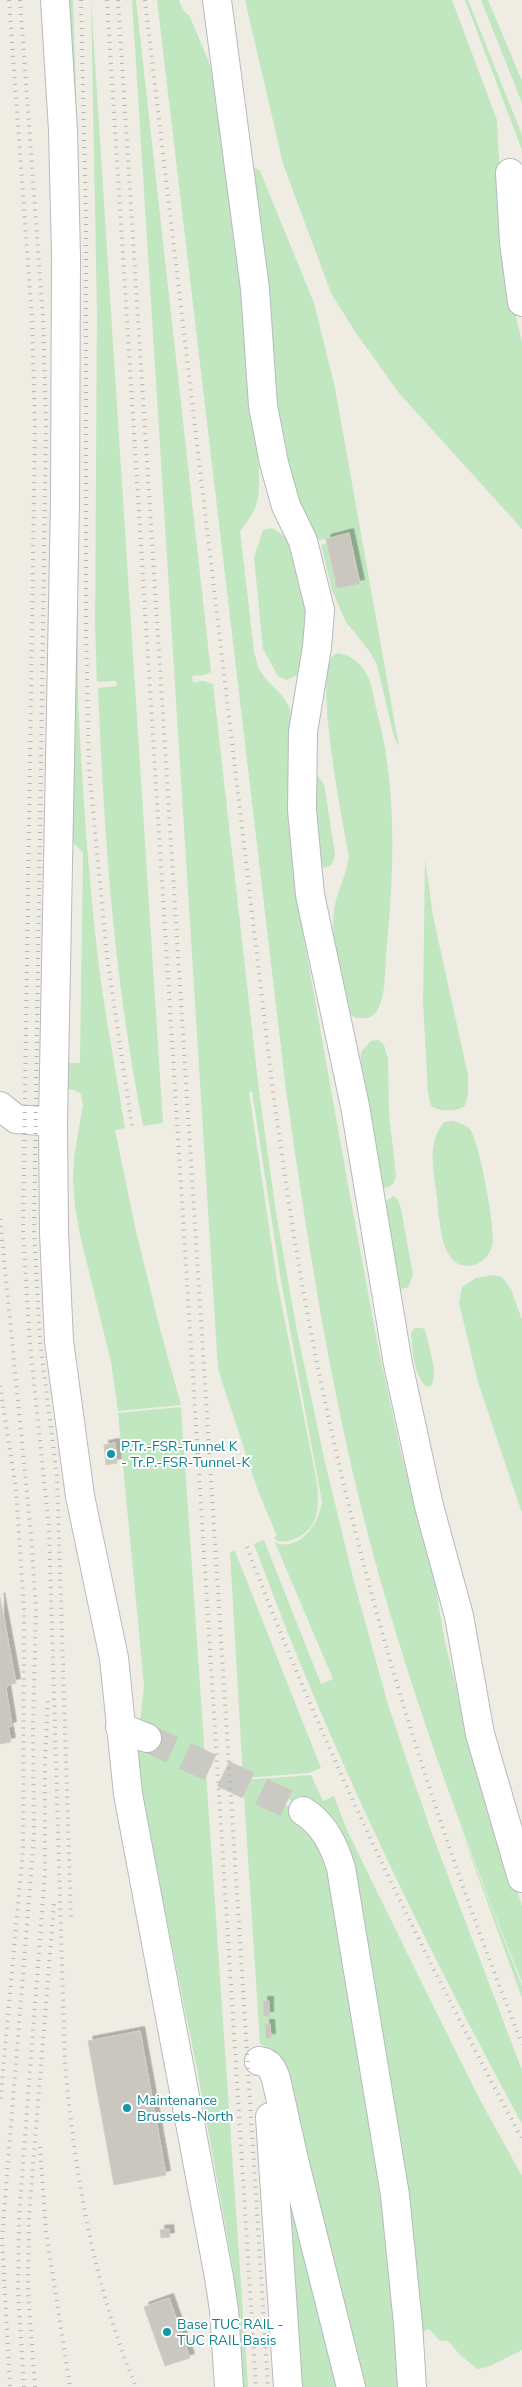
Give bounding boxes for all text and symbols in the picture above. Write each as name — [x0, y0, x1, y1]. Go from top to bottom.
place label: P.Tr.-FSR-Tunnel K - Tr.P.-FSR-Tunnel-K — [121, 1437, 250, 1472]
marker: P.Tr.-FSR-Tunnel K - Tr.P.-FSR-Tunnel-K — [105, 1448, 117, 1460]
place label: Maintenance Brussels-North — [137, 2091, 233, 2126]
marker: Maintenance Brussels-North — [121, 2102, 133, 2114]
place label: Base TUC RAIL - TUC RAIL Basis — [177, 2315, 283, 2350]
marker: Base TUC RAIL - TUC RAIL Basis — [161, 2326, 173, 2338]

